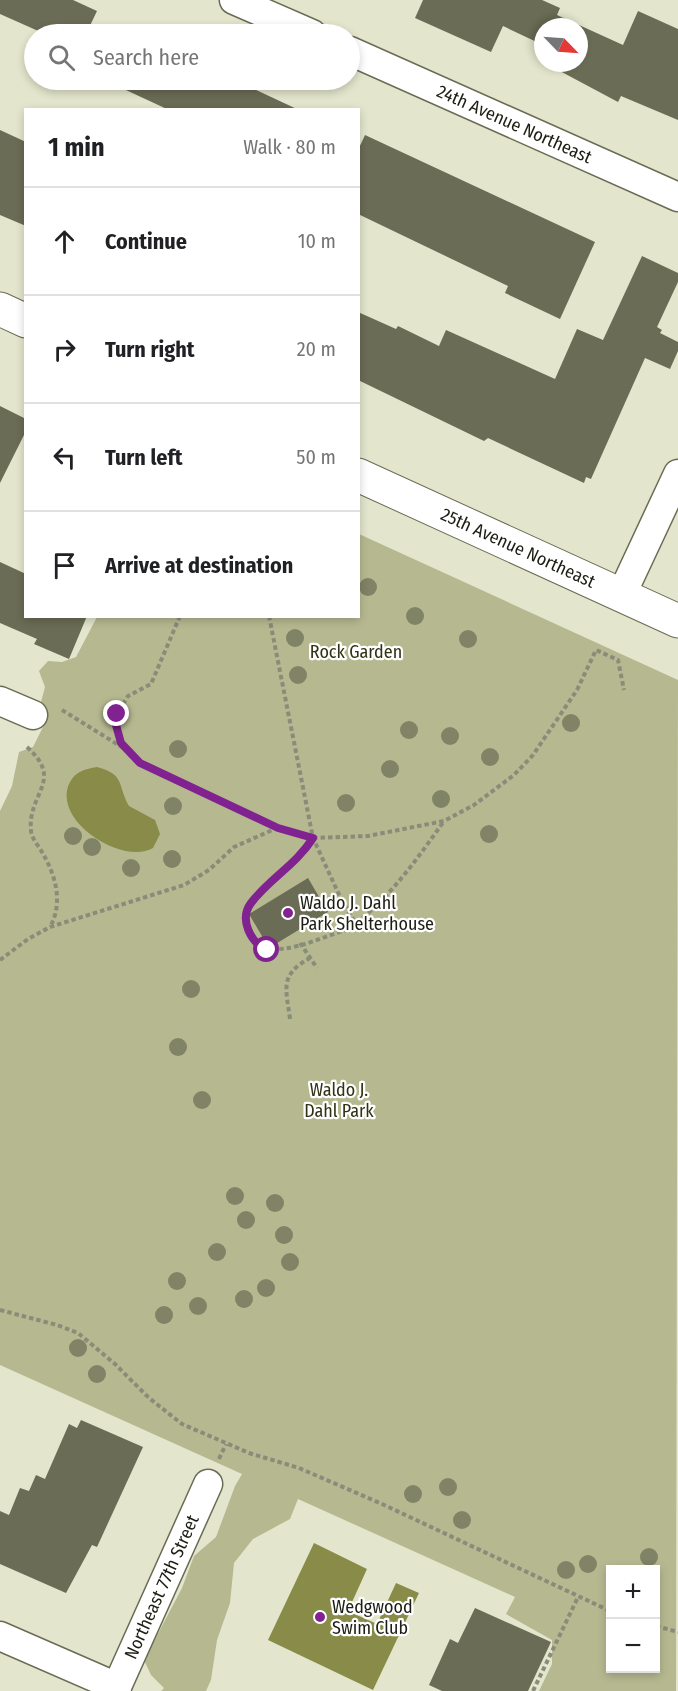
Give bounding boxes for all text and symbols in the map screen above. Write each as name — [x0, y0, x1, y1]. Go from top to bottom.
north arrow — [534, 18, 588, 72]
search box — [24, 24, 360, 90]
icon: search — [45, 41, 78, 74]
text: Search here — [93, 44, 199, 71]
street label: 24th Avenue Northeast — [433, 80, 595, 168]
text: 1 min — [48, 132, 105, 163]
text: Walk · 80 m — [243, 135, 336, 159]
icon: ahead — [48, 225, 81, 258]
text: Continue — [105, 228, 187, 255]
text: 10 m — [298, 229, 336, 253]
icon: right — [48, 333, 81, 366]
text: Turn right — [105, 336, 194, 363]
text: 20 m — [297, 337, 336, 361]
icon: left — [48, 441, 81, 474]
text: Turn left — [105, 444, 183, 471]
text: 50 m — [296, 445, 336, 469]
street label: 25th Avenue Northeast — [437, 503, 599, 593]
icon: arrive — [48, 549, 81, 582]
text: Arrive at destination — [105, 552, 293, 579]
park label: Rock Garden — [310, 641, 402, 663]
route end — [103, 700, 129, 726]
place label: Waldo J. Dahl Park Shelterhouse — [300, 892, 434, 935]
marker: Waldo J. Dahl Park Shelterhouse — [281, 906, 295, 920]
route start — [253, 936, 279, 962]
park label: Waldo J. Dahl Park — [304, 1079, 374, 1122]
street label: Northeast 77th Street — [120, 1511, 204, 1663]
map controls — [606, 1565, 660, 1673]
button: + — [606, 1565, 660, 1619]
place label: Wedgwood Swim Club — [332, 1596, 413, 1639]
marker: Wedgwood Swim Club — [313, 1610, 327, 1624]
button: − — [606, 1619, 660, 1673]

